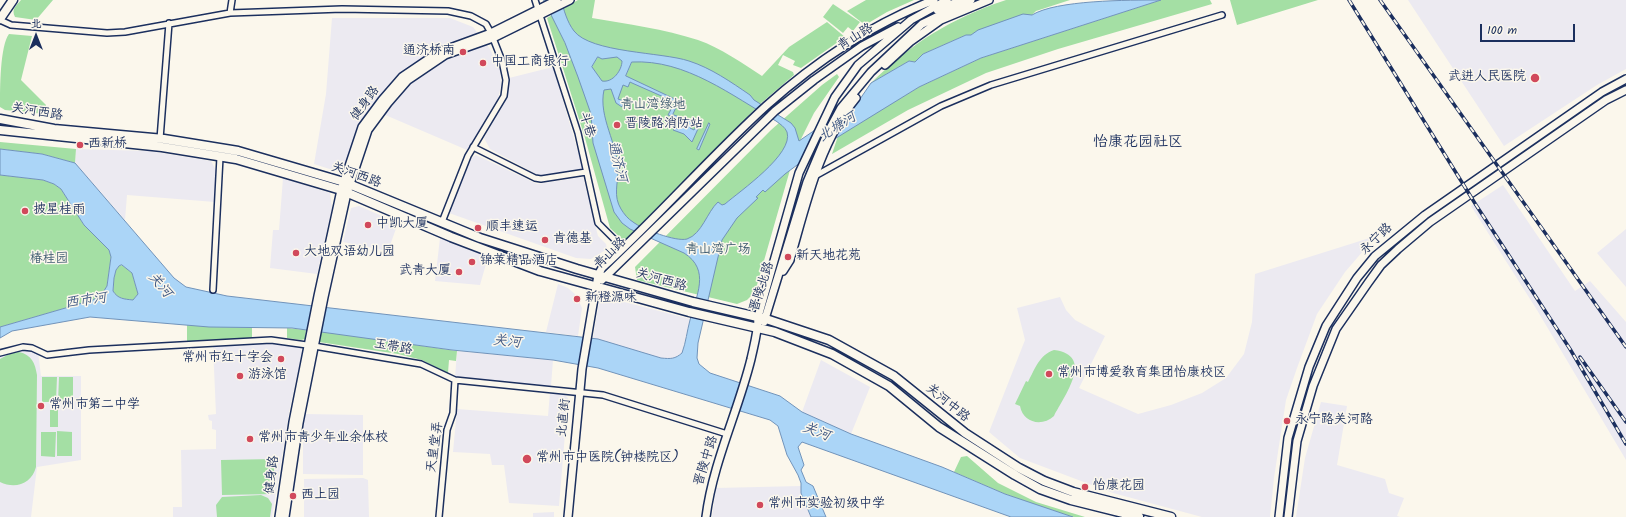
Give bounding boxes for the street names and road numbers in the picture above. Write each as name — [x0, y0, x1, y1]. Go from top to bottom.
street label: 青山路 — [835, 21, 877, 55]
street label: 健身路 — [348, 84, 384, 124]
street label: 关河西路 — [10, 101, 64, 125]
street label: 斗巷 — [575, 110, 597, 140]
street label: 关河西路 — [329, 160, 383, 192]
street label: 永宁路 — [1358, 221, 1396, 259]
street label: 青山路 — [592, 235, 630, 273]
street label: 晋陵北路 — [748, 260, 778, 314]
street label: 关河西路 — [634, 266, 688, 296]
street label: 玉带路 — [372, 337, 414, 359]
street label: 关河中路 — [922, 382, 972, 426]
street label: 北直街 — [555, 398, 575, 438]
street label: 天皇堂弄 — [425, 420, 447, 474]
street label: 晋陵中路 — [692, 434, 722, 488]
street label: 健身路 — [263, 455, 283, 495]

